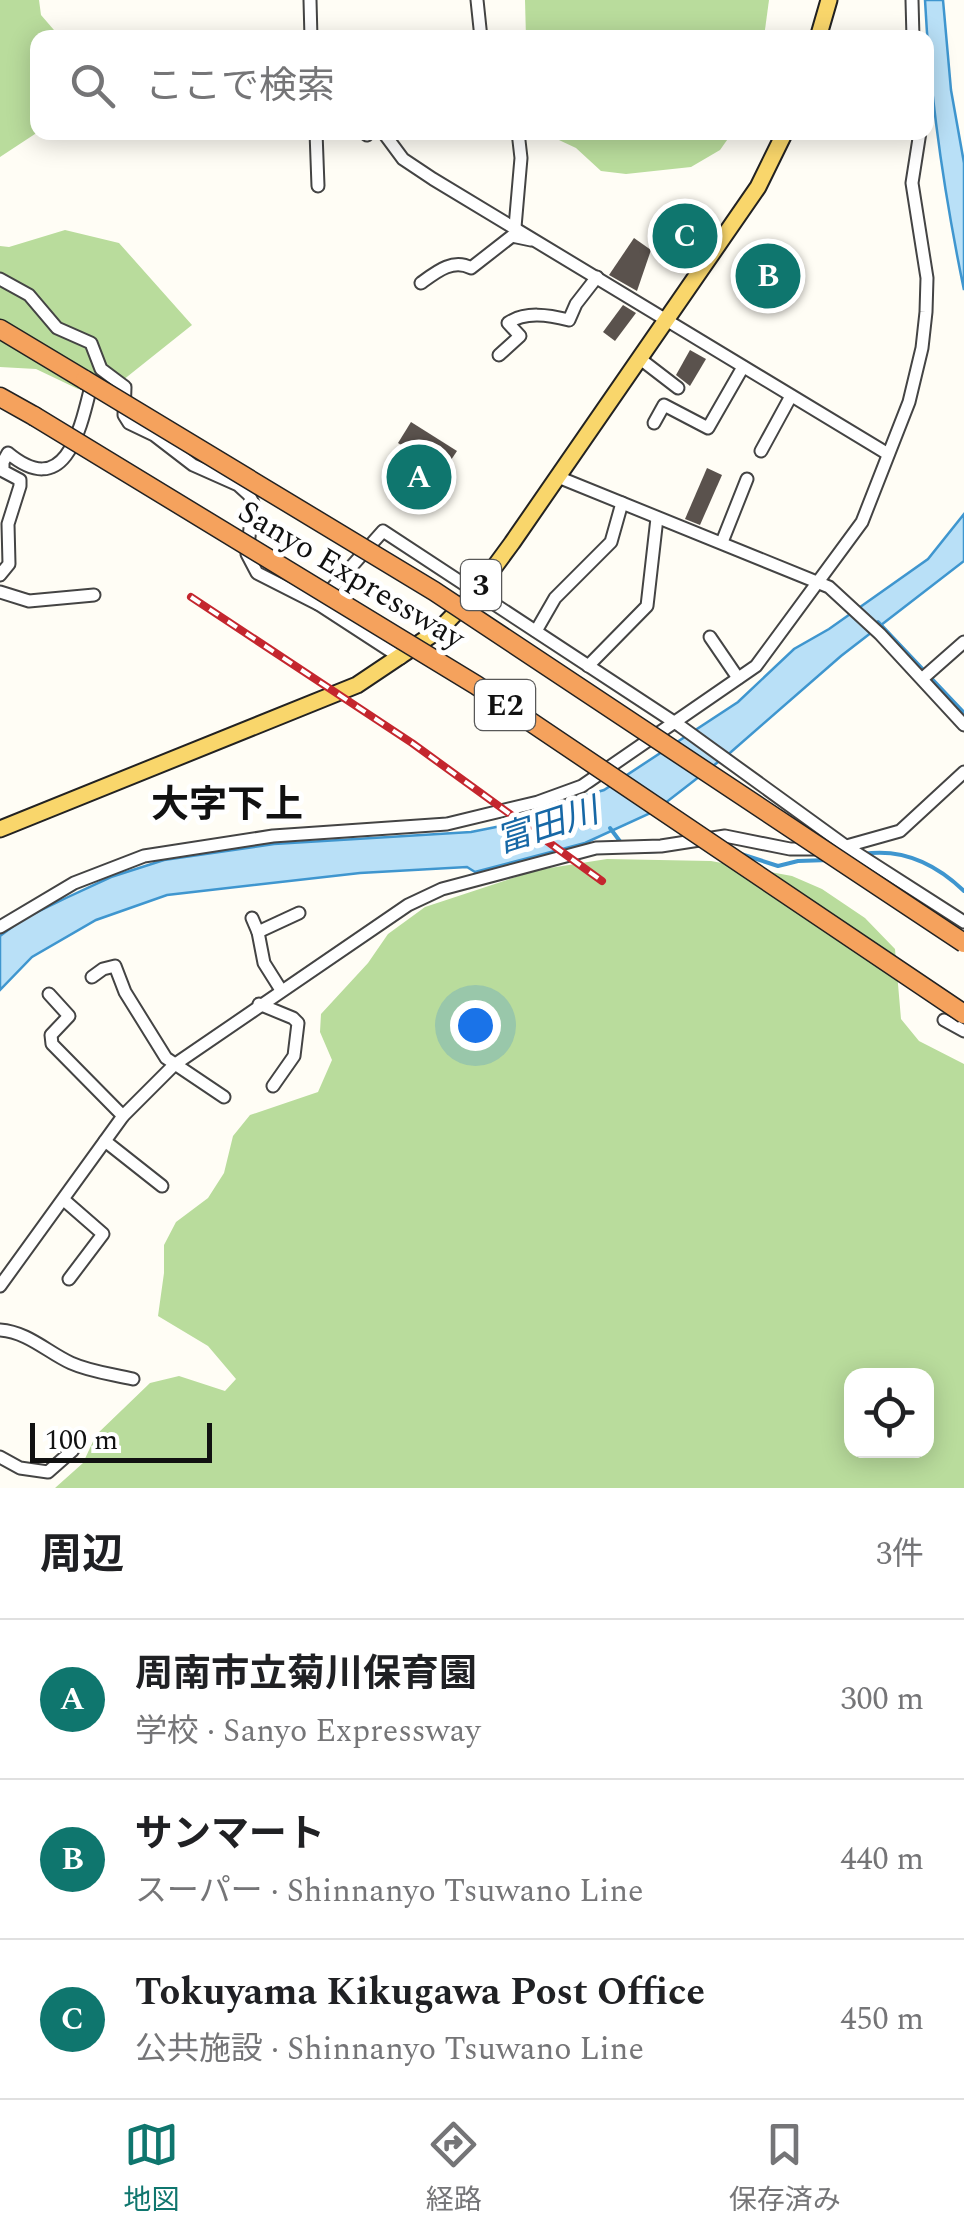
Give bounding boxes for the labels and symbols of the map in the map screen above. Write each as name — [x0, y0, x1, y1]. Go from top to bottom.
pin: C — [652, 198, 718, 274]
pin: B — [736, 238, 800, 314]
pin: A — [386, 440, 452, 514]
street label: Sanyo Expressway — [228, 488, 476, 663]
road number: 3 — [461, 560, 501, 610]
road number: E2 — [475, 680, 535, 730]
district label: 大字下上 — [151, 777, 303, 835]
water label: 富田川 — [489, 784, 609, 868]
your location — [450, 1000, 501, 1051]
scale bar — [30, 1418, 212, 1462]

